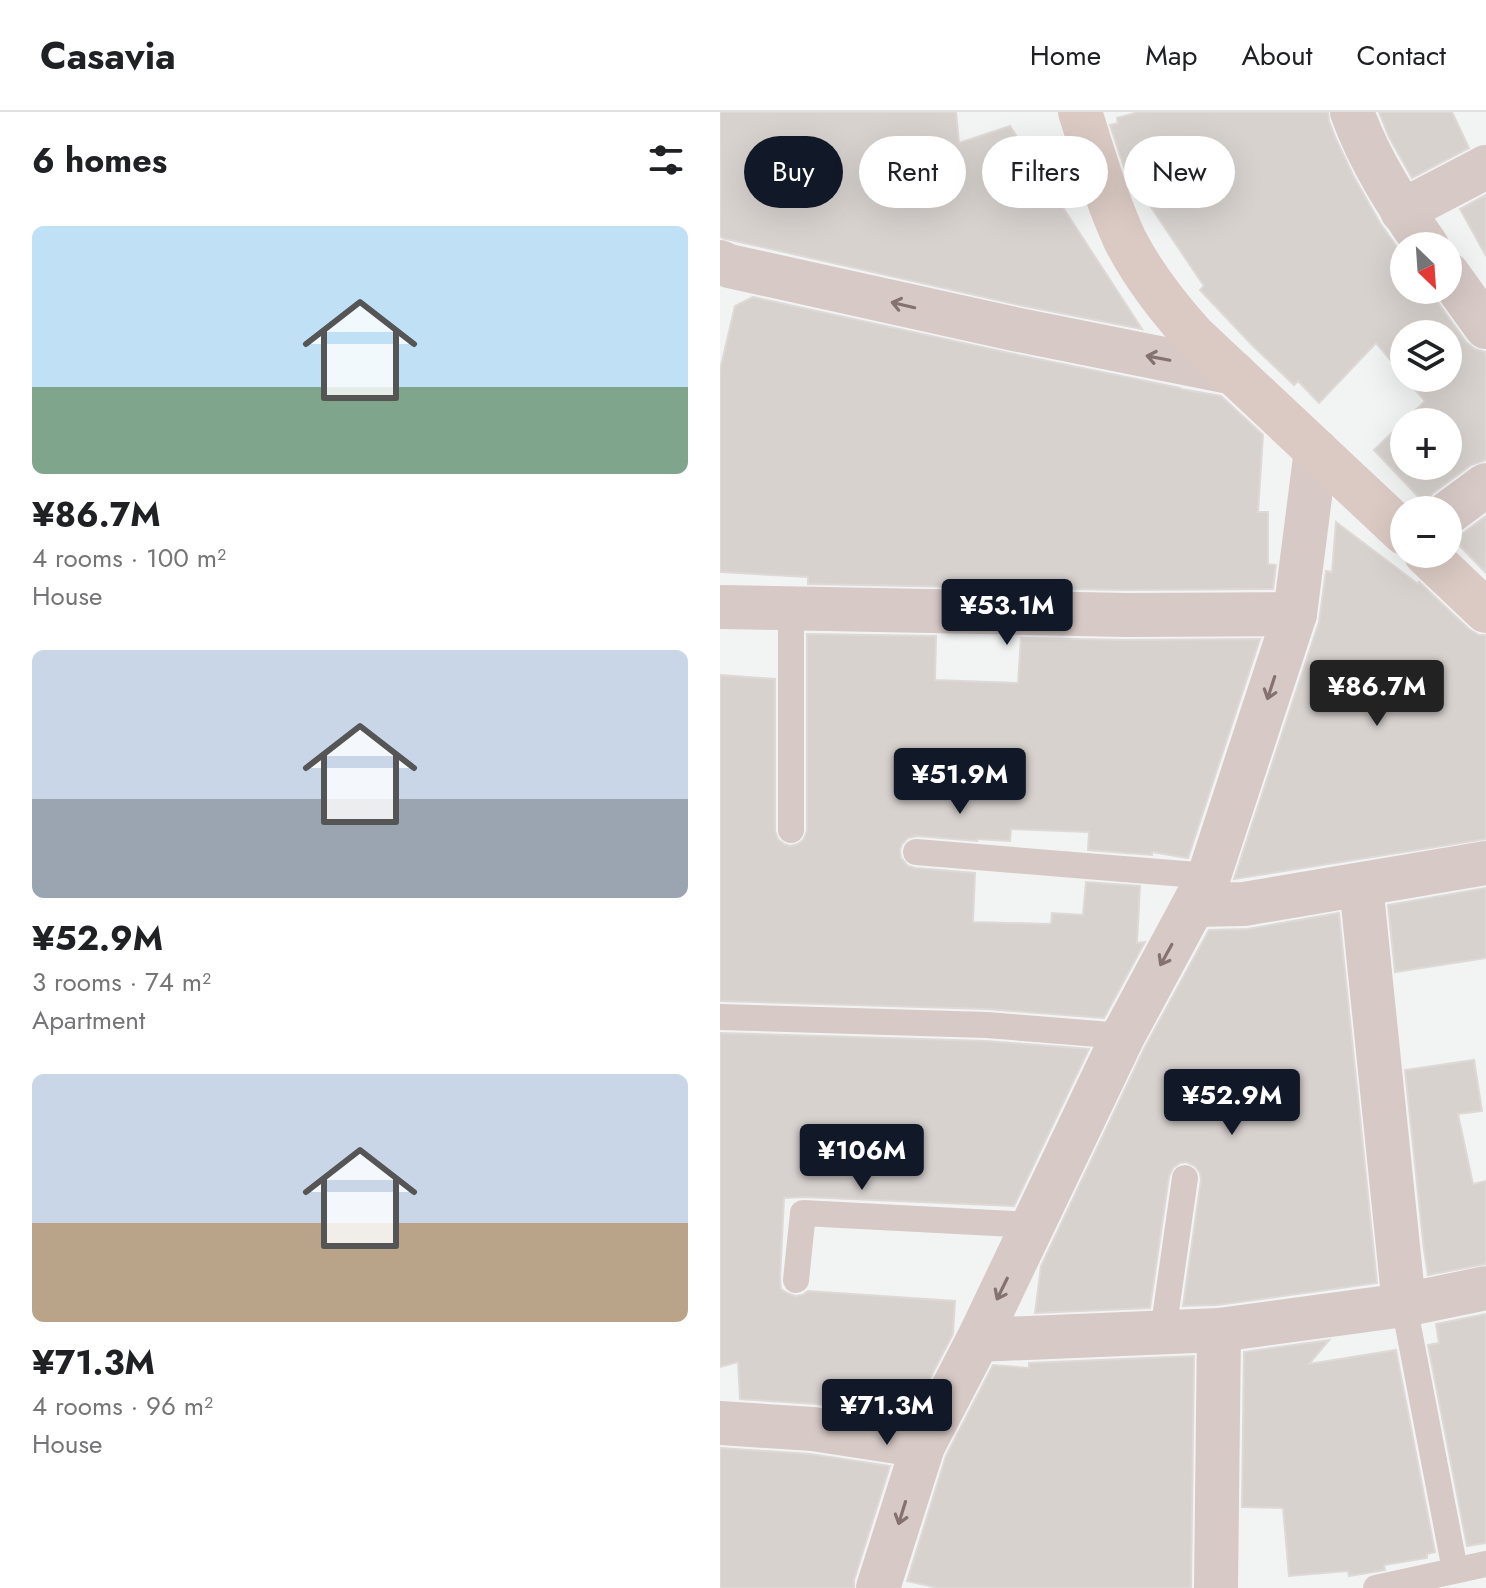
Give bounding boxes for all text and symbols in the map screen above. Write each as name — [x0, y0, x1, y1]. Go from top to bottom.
text: Casavia — [40, 28, 176, 83]
text: Home — [1030, 35, 1101, 76]
text: Map — [1145, 35, 1197, 76]
text: About — [1241, 35, 1313, 76]
text: Contact — [1357, 35, 1446, 76]
text: 6 homes — [32, 136, 167, 185]
chip: Buy — [744, 136, 843, 208]
chip: Rent — [859, 136, 966, 208]
chip: Filters — [982, 136, 1108, 208]
chip: New — [1124, 136, 1235, 208]
icon: filters — [644, 138, 688, 182]
north arrow — [1390, 232, 1462, 304]
map controls — [1390, 232, 1462, 568]
icon: home — [288, 278, 432, 422]
one-way arrow — [891, 297, 917, 312]
button: layers — [1390, 320, 1462, 392]
one-way arrow — [1145, 350, 1171, 365]
button: + — [1390, 408, 1462, 480]
text: ¥86.7M — [32, 490, 161, 539]
button: − — [1390, 496, 1462, 568]
text: 4 rooms · 100 m² — [32, 539, 226, 577]
text: House — [32, 577, 102, 615]
pin: ¥53.1M — [942, 579, 1072, 647]
text: ¥53.1M — [960, 586, 1054, 624]
pin: ¥86.7M — [1312, 660, 1442, 728]
text: ¥86.7M — [1328, 667, 1426, 705]
one-way arrow — [1262, 675, 1277, 700]
icon: home — [288, 702, 432, 846]
pin: ¥51.9M — [895, 748, 1025, 816]
text: ¥51.9M — [912, 755, 1008, 793]
text: ¥52.9M — [32, 914, 163, 963]
one-way arrow — [1158, 943, 1174, 967]
text: 3 rooms · 74 m² — [32, 963, 211, 1001]
text: Apartment — [32, 1001, 145, 1039]
pin: ¥52.9M — [1167, 1069, 1297, 1137]
text: ¥52.9M — [1182, 1076, 1282, 1114]
pin: ¥106M — [806, 1124, 918, 1192]
icon: home — [288, 1126, 432, 1270]
text: ¥106M — [818, 1131, 906, 1169]
one-way arrow — [994, 1277, 1009, 1301]
text: ¥71.3M — [32, 1338, 155, 1387]
pin: ¥71.3M — [822, 1379, 952, 1447]
text: ¥71.3M — [840, 1386, 934, 1424]
text: 4 rooms · 96 m² — [32, 1387, 213, 1425]
text: House — [32, 1425, 102, 1463]
one-way arrow — [894, 1499, 909, 1525]

